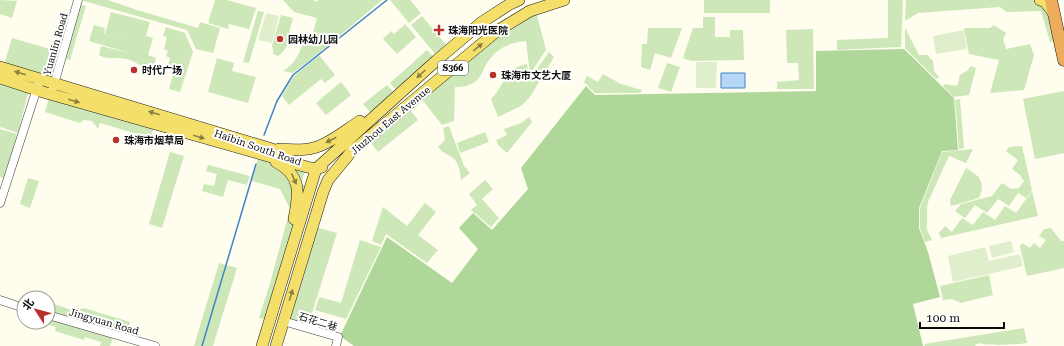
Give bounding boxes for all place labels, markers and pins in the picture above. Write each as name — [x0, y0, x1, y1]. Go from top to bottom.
marker: 珠海阳光医院 — [433, 24, 445, 36]
place label: 珠海阳光医院 — [448, 25, 508, 36]
place label: 园林幼儿园 — [288, 33, 338, 45]
marker: 园林幼儿园 — [275, 34, 285, 44]
place label: 时代广场 — [142, 64, 182, 76]
marker: 时代广场 — [129, 65, 139, 75]
marker: 珠海市文艺大厦 — [488, 70, 498, 80]
place label: 珠海市文艺大厦 — [501, 70, 571, 81]
marker: 珠海市烟草局 — [111, 135, 121, 145]
place label: 珠海市烟草局 — [124, 135, 184, 146]

